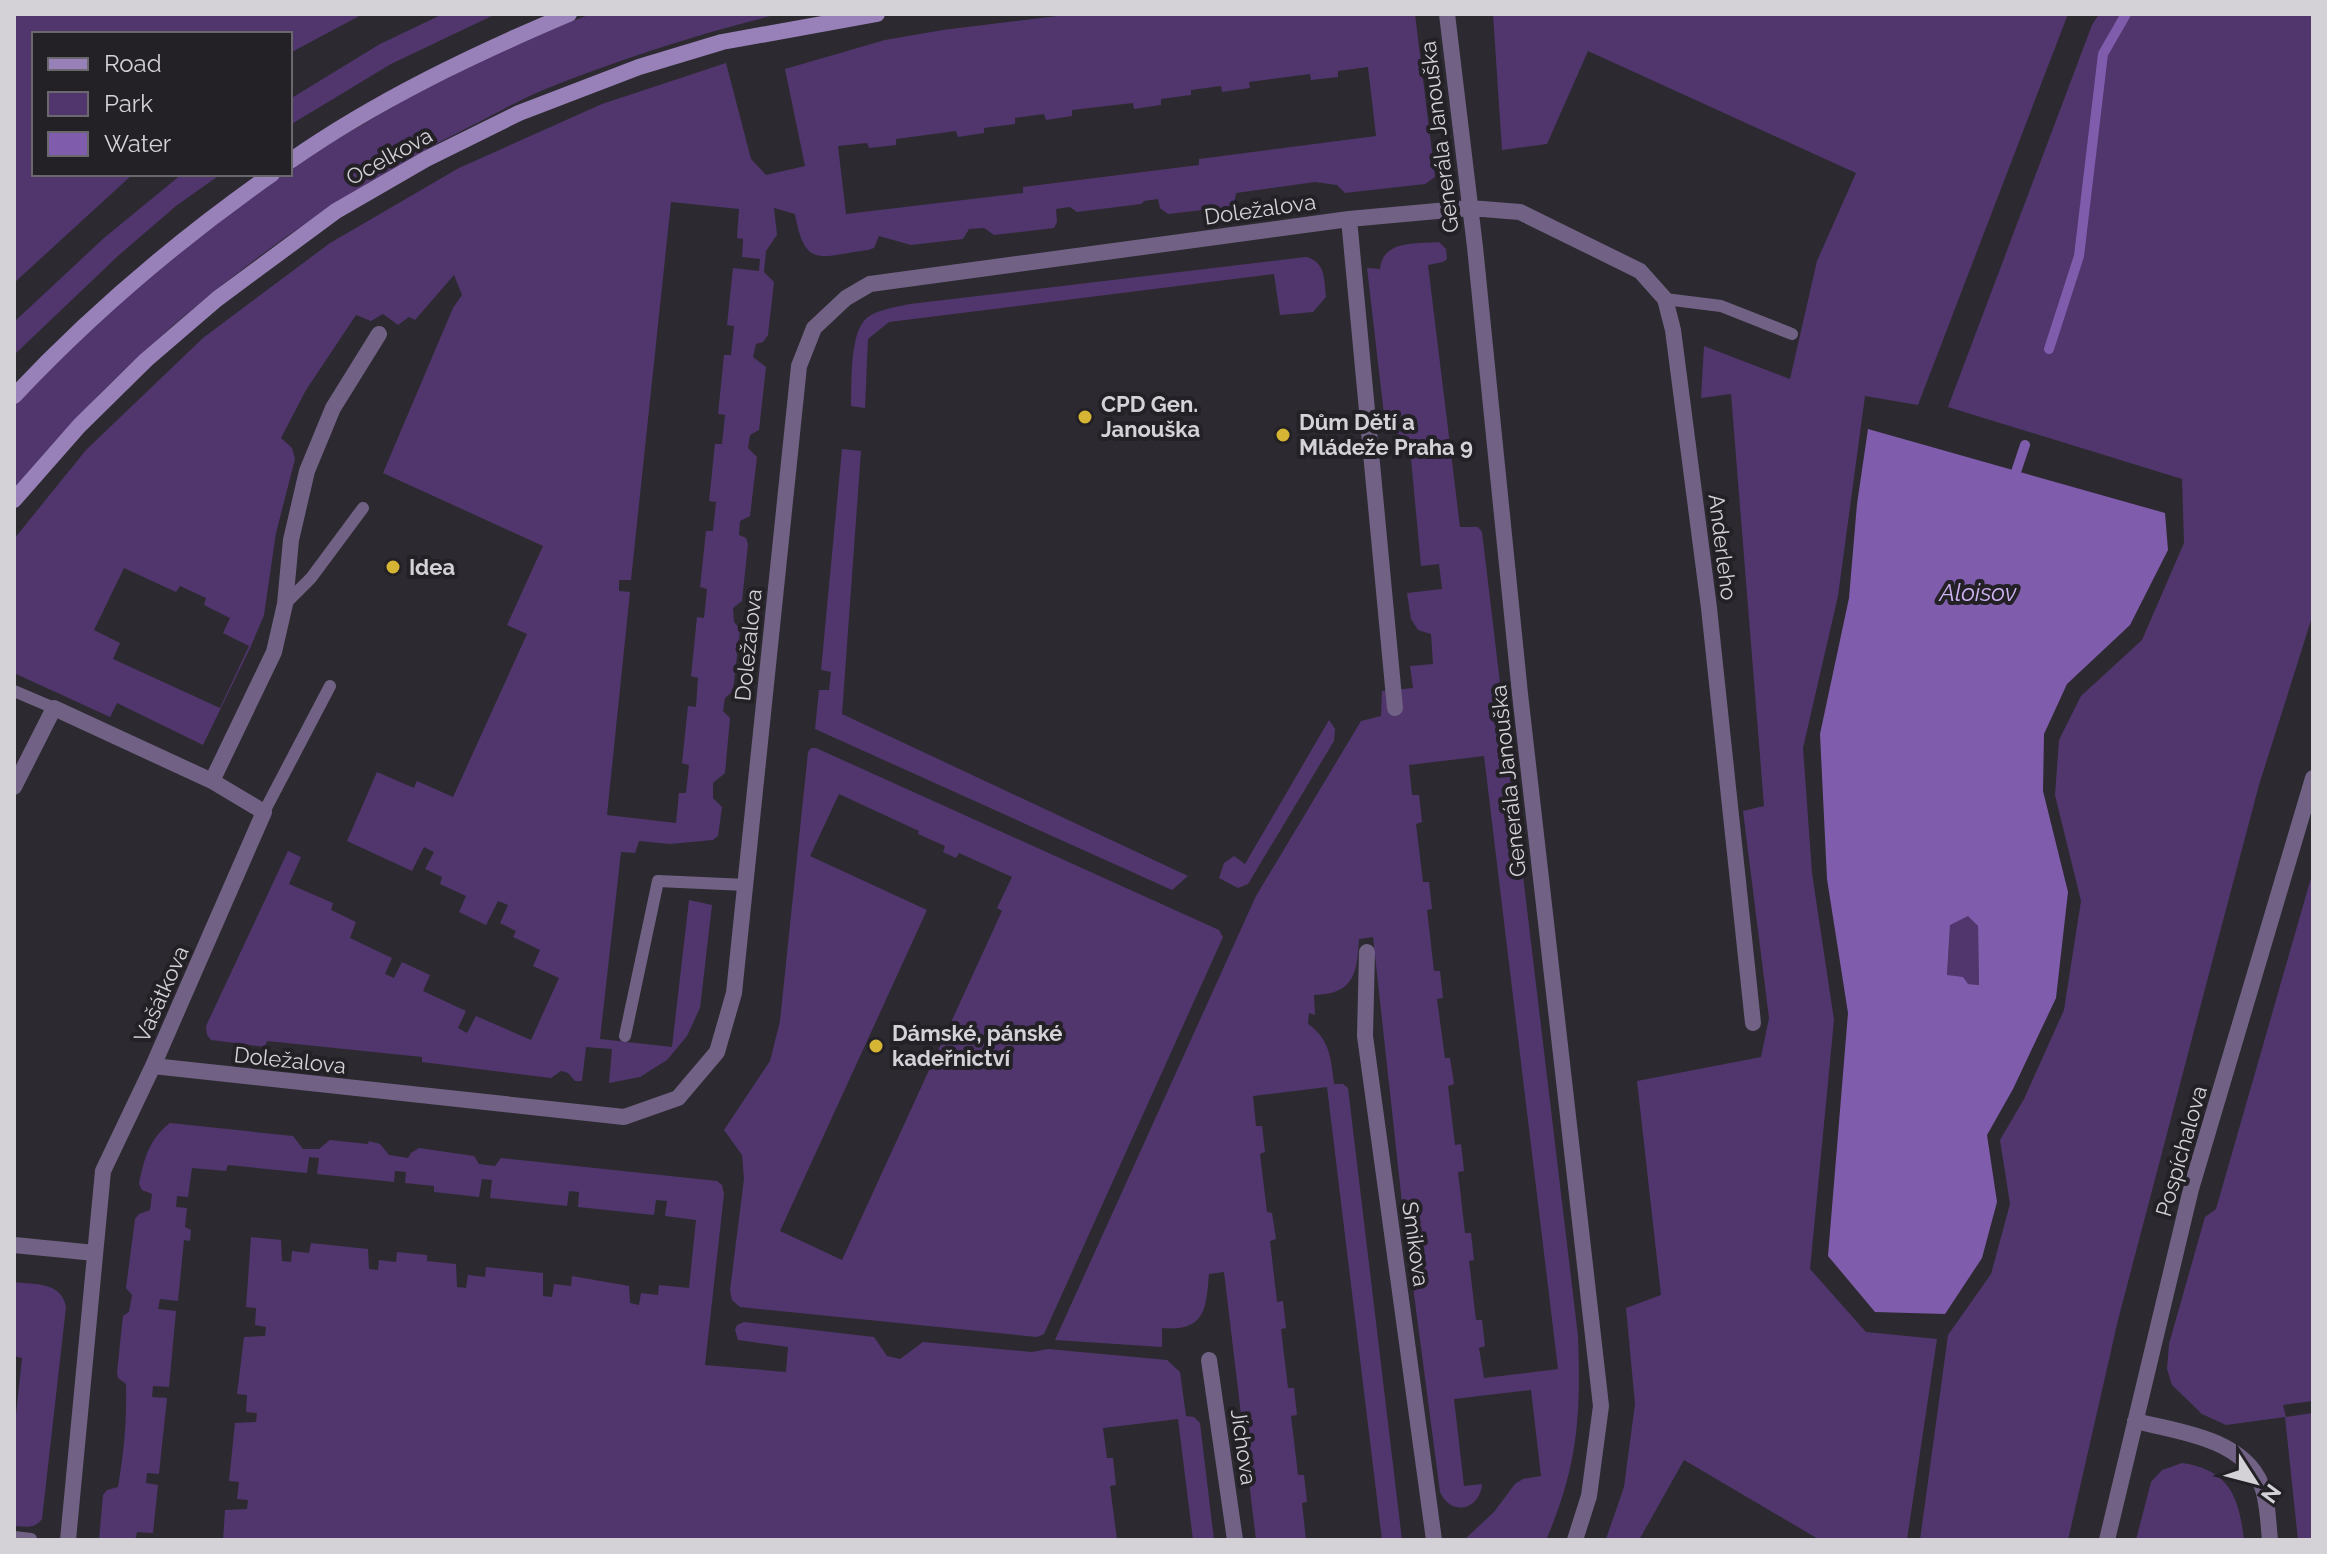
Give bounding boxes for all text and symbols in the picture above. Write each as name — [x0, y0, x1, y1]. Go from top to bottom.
legend — [32, 32, 292, 176]
street label: Generála Janouška — [1414, 40, 1464, 234]
text: Road — [104, 49, 162, 78]
text: Park — [104, 89, 153, 118]
street label: Ocelkova — [341, 122, 437, 190]
text: Water — [104, 129, 172, 158]
street label: Doležalova — [1202, 188, 1318, 230]
place label: CPD Gen. Janouška — [1101, 391, 1200, 442]
marker: CPD Gen. Janouška — [1076, 408, 1094, 426]
place label: Dům Dětí a Mládeže Praha 9 — [1299, 409, 1473, 460]
marker: Dům Dětí a Mládeže Praha 9 — [1274, 426, 1292, 444]
street label: Anderleho — [1704, 492, 1742, 602]
place label: Idea — [409, 554, 455, 580]
marker: Idea — [384, 558, 402, 576]
water label: Aloisov — [1938, 578, 2017, 607]
street label: Doležalova — [729, 588, 767, 702]
street label: Generála Janouška — [1485, 684, 1531, 878]
street label: Vašátkova — [128, 942, 194, 1046]
place label: Dámské, pánské kadeřnictví — [892, 1020, 1062, 1071]
marker: Dámské, pánské kadeřnictví — [867, 1037, 885, 1055]
street label: Doležalova — [233, 1041, 347, 1079]
street label: Pospíchalova — [2150, 1083, 2212, 1219]
street label: Smikova — [1397, 1200, 1435, 1288]
street label: Jíchova — [1226, 1407, 1262, 1487]
north arrow — [2215, 1442, 2295, 1522]
text: N — [2256, 1479, 2287, 1508]

